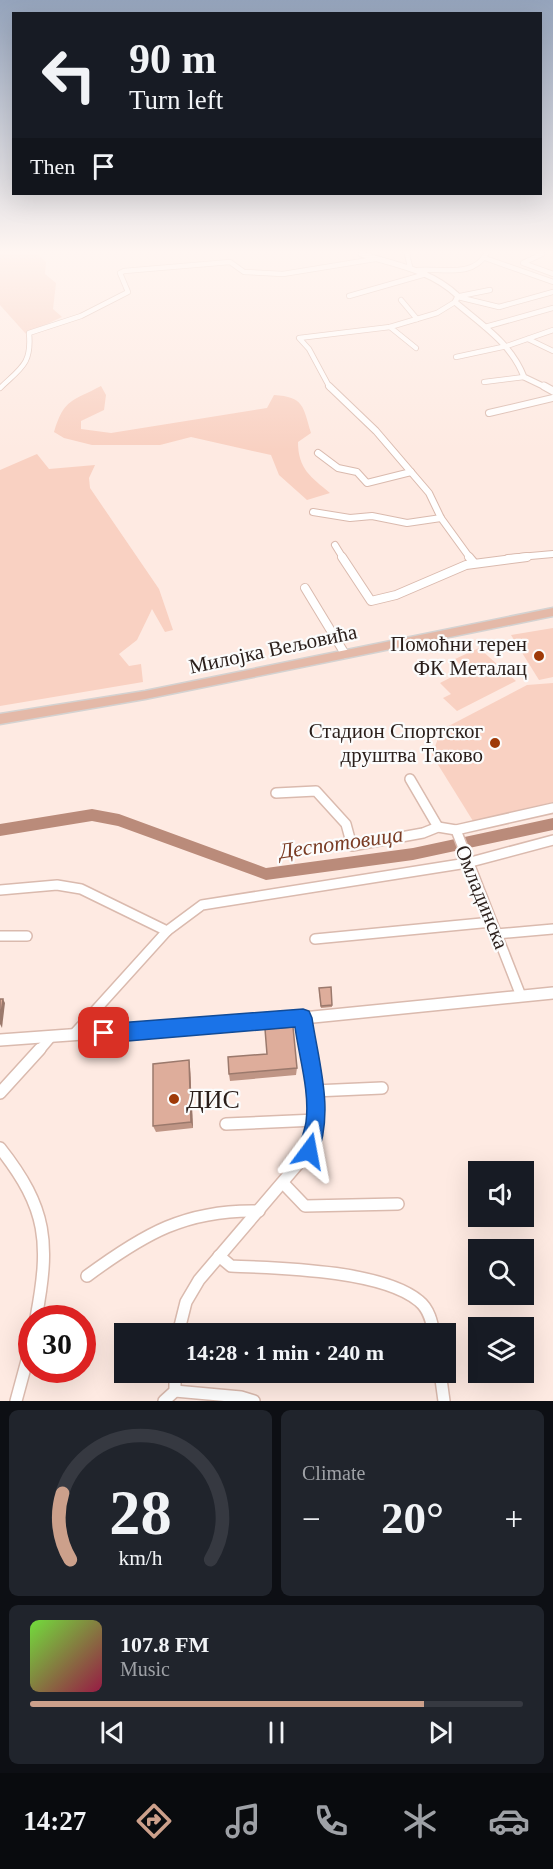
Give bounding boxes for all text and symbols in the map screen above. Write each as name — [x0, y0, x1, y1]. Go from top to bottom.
icon: left — [30, 36, 108, 114]
text: 90 m — [129, 36, 217, 82]
text: Turn left — [129, 85, 223, 115]
icon: arrive — [87, 150, 120, 183]
text: Then — [30, 154, 75, 179]
street label: Милојка Вељовића — [187, 619, 360, 679]
place label: Помоћни терен ФК Металац — [390, 632, 527, 680]
marker: Помоћни терен ФК Металац — [532, 649, 546, 663]
place label: Стадион Спортског друштва Таково — [309, 719, 483, 767]
marker: Стадион Спортског друштва Таково — [488, 736, 502, 750]
water label: Деспотовица — [275, 821, 405, 864]
street label: Омладинска — [450, 842, 514, 953]
pin — [78, 1007, 129, 1058]
icon: arrive — [87, 1016, 120, 1049]
place label: ДИС — [186, 1085, 240, 1114]
marker: ДИС — [167, 1092, 181, 1106]
position arrow — [277, 1119, 341, 1183]
map controls — [468, 1161, 534, 1383]
button: sound — [468, 1161, 534, 1227]
button: search — [468, 1239, 534, 1305]
speed limit sign: 30 — [18, 1305, 96, 1383]
button: layers — [468, 1317, 534, 1383]
text: 14:28 · 1 min · 240 m — [186, 1340, 384, 1365]
text: Climate — [302, 1462, 365, 1484]
text: 28 — [109, 1478, 172, 1547]
text: 20° — [381, 1493, 444, 1543]
text: − — [302, 1501, 321, 1537]
text: + — [504, 1501, 523, 1537]
text: km/h — [118, 1546, 163, 1570]
text: 107.8 FM — [120, 1632, 209, 1657]
text: Music — [120, 1658, 170, 1680]
icon: previous — [96, 1716, 129, 1749]
icon: pause — [260, 1716, 293, 1749]
icon: next — [424, 1716, 457, 1749]
icon: directions — [133, 1800, 175, 1842]
icon: music — [222, 1800, 264, 1842]
icon: phone — [310, 1800, 352, 1842]
icon: climate — [399, 1800, 441, 1842]
icon: car — [488, 1800, 530, 1842]
text: 14:27 — [23, 1806, 86, 1836]

